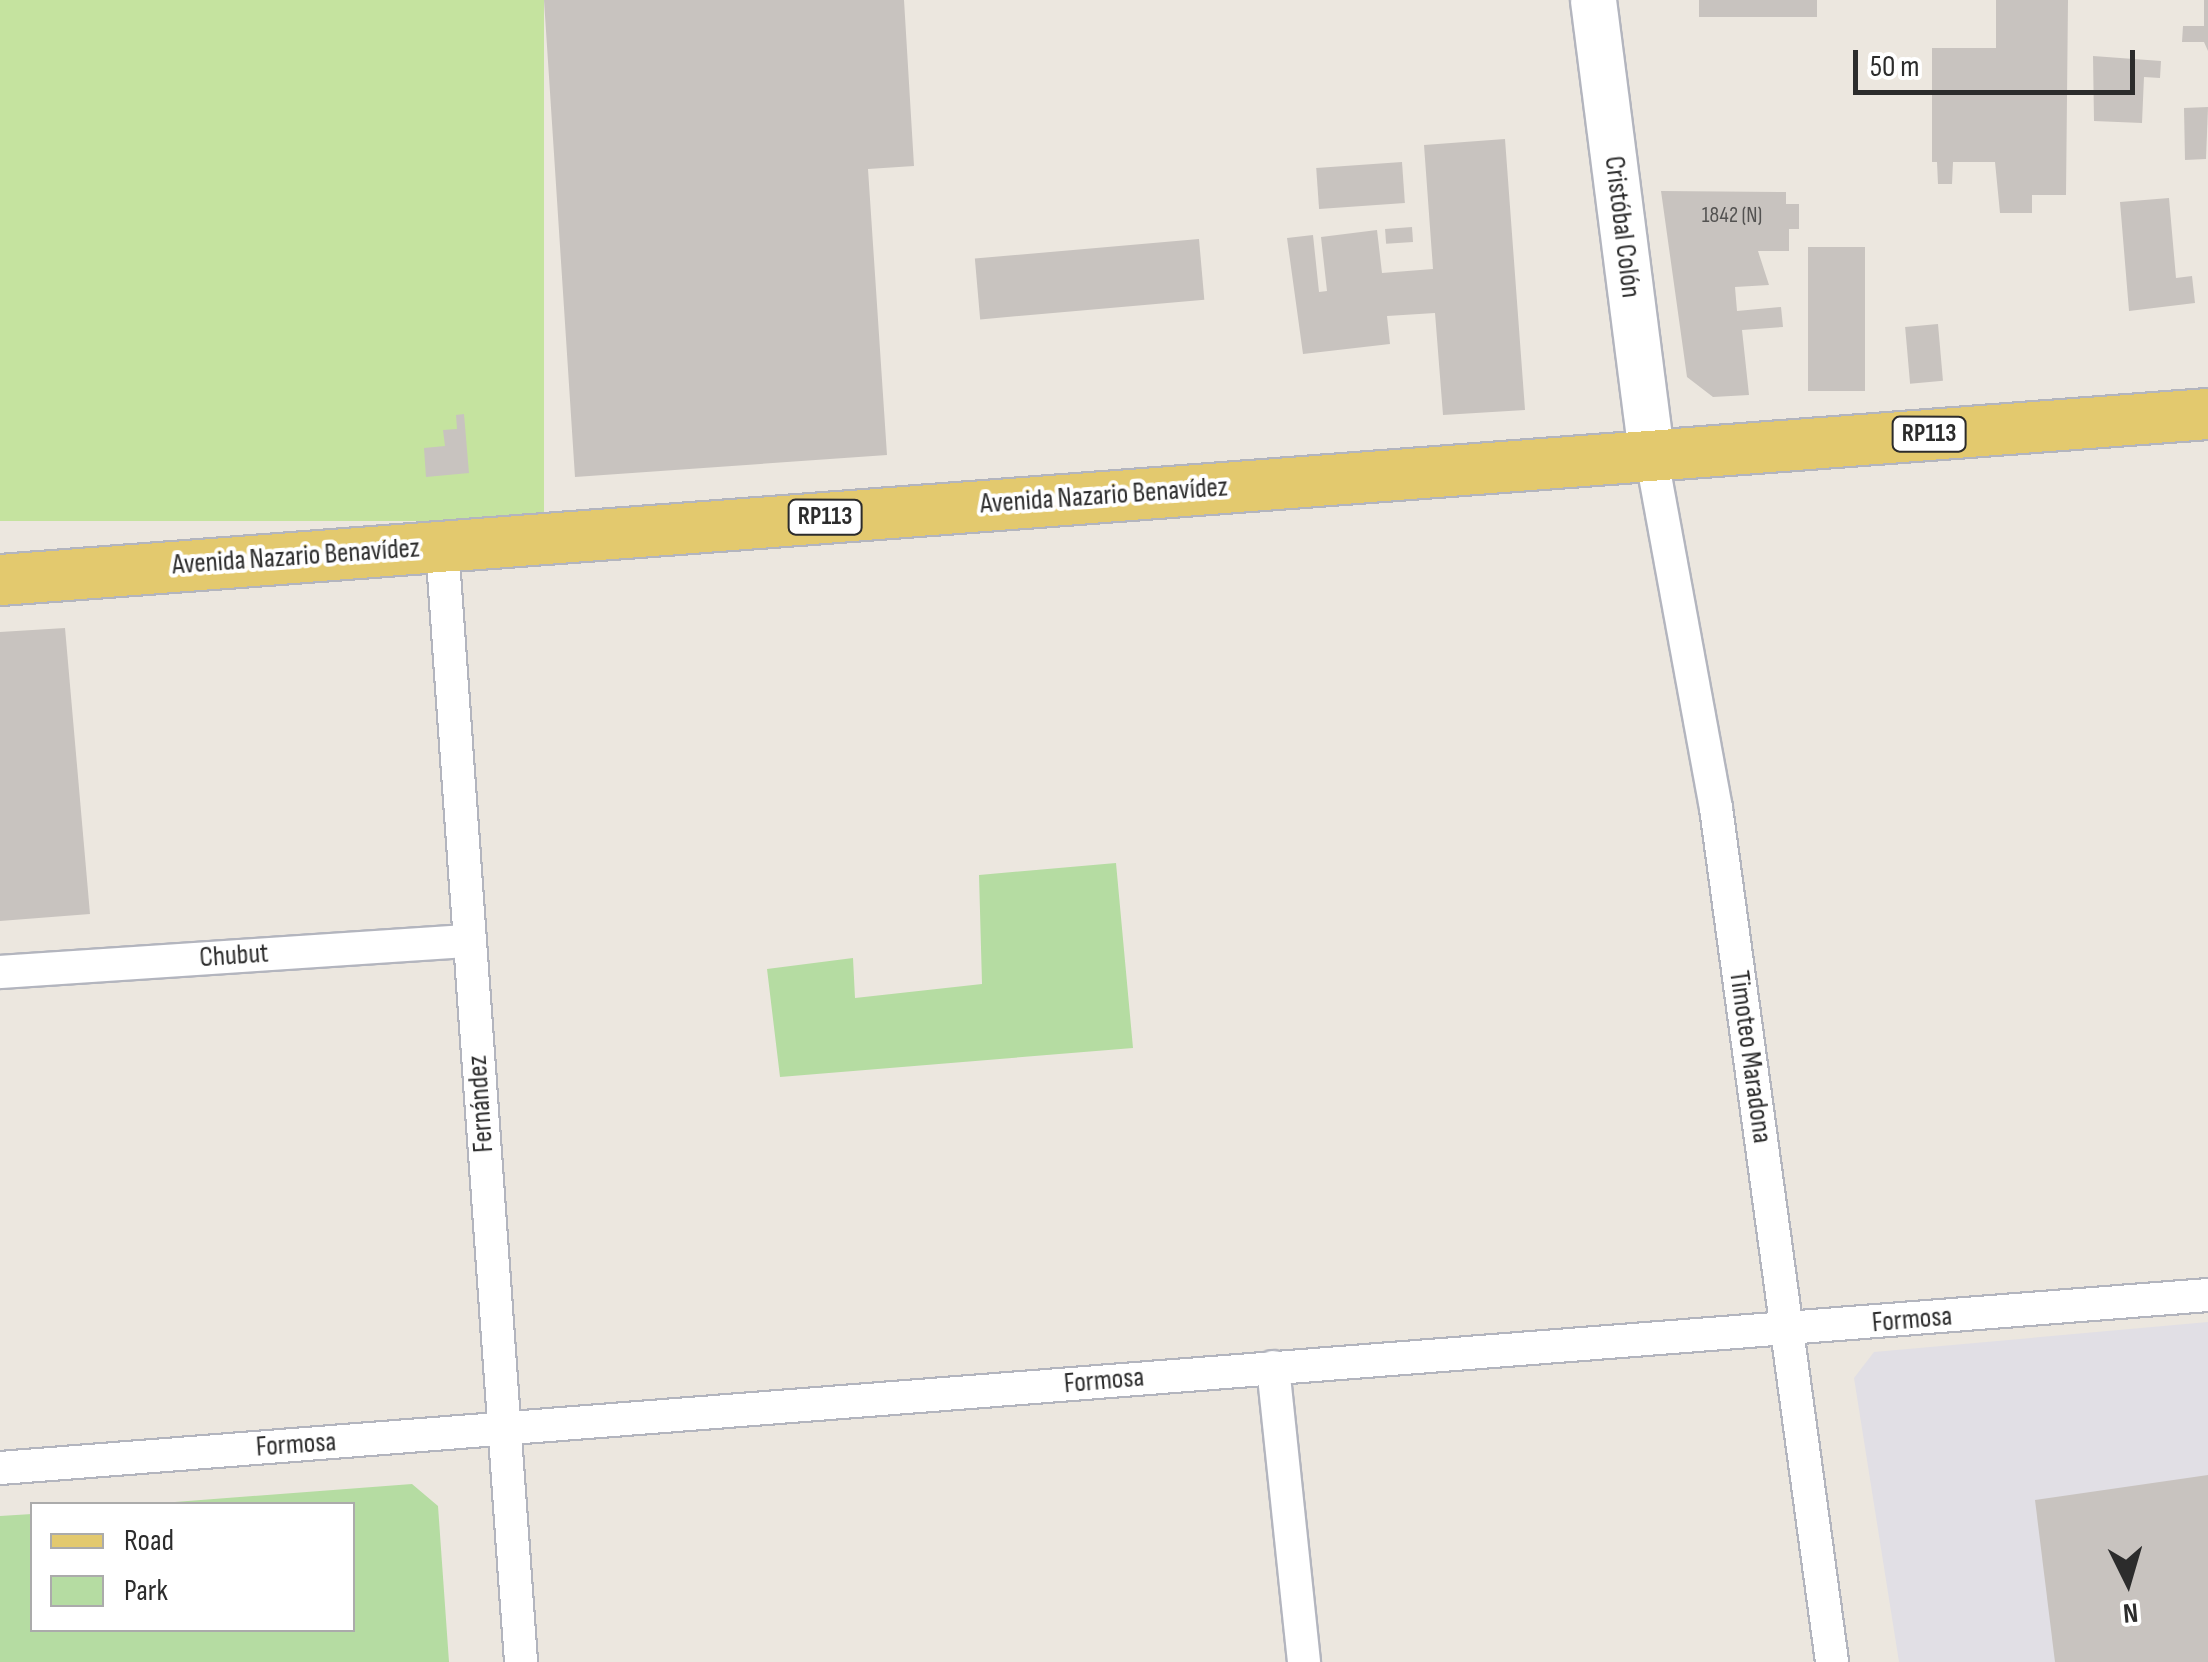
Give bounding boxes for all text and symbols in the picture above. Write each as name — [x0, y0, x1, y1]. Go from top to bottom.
scale bar — [1858, 30, 2140, 92]
text: 50 m — [1870, 49, 1919, 85]
street label: Cristóbal Colón — [1597, 154, 1647, 300]
house number: 1842 (N) — [1702, 203, 1762, 229]
road number: RP113 — [1892, 414, 1966, 454]
street label: Avenida Nazario Benavídez — [979, 471, 1229, 521]
road number: RP113 — [788, 497, 862, 537]
street label: Avenida Nazario Benavídez — [171, 532, 421, 582]
street label: Chubut — [198, 937, 270, 975]
street label: Timoteo Maradona — [1721, 969, 1779, 1145]
street label: Fernández — [461, 1054, 501, 1154]
street label: Formosa — [1871, 1300, 1953, 1340]
street label: Formosa — [1063, 1361, 1145, 1401]
street label: Formosa — [255, 1425, 337, 1465]
legend — [30, 1502, 355, 1632]
text: Road — [124, 1523, 174, 1559]
north arrow — [2078, 1532, 2178, 1632]
text: Park — [124, 1573, 168, 1609]
text: N — [2122, 1595, 2140, 1629]

